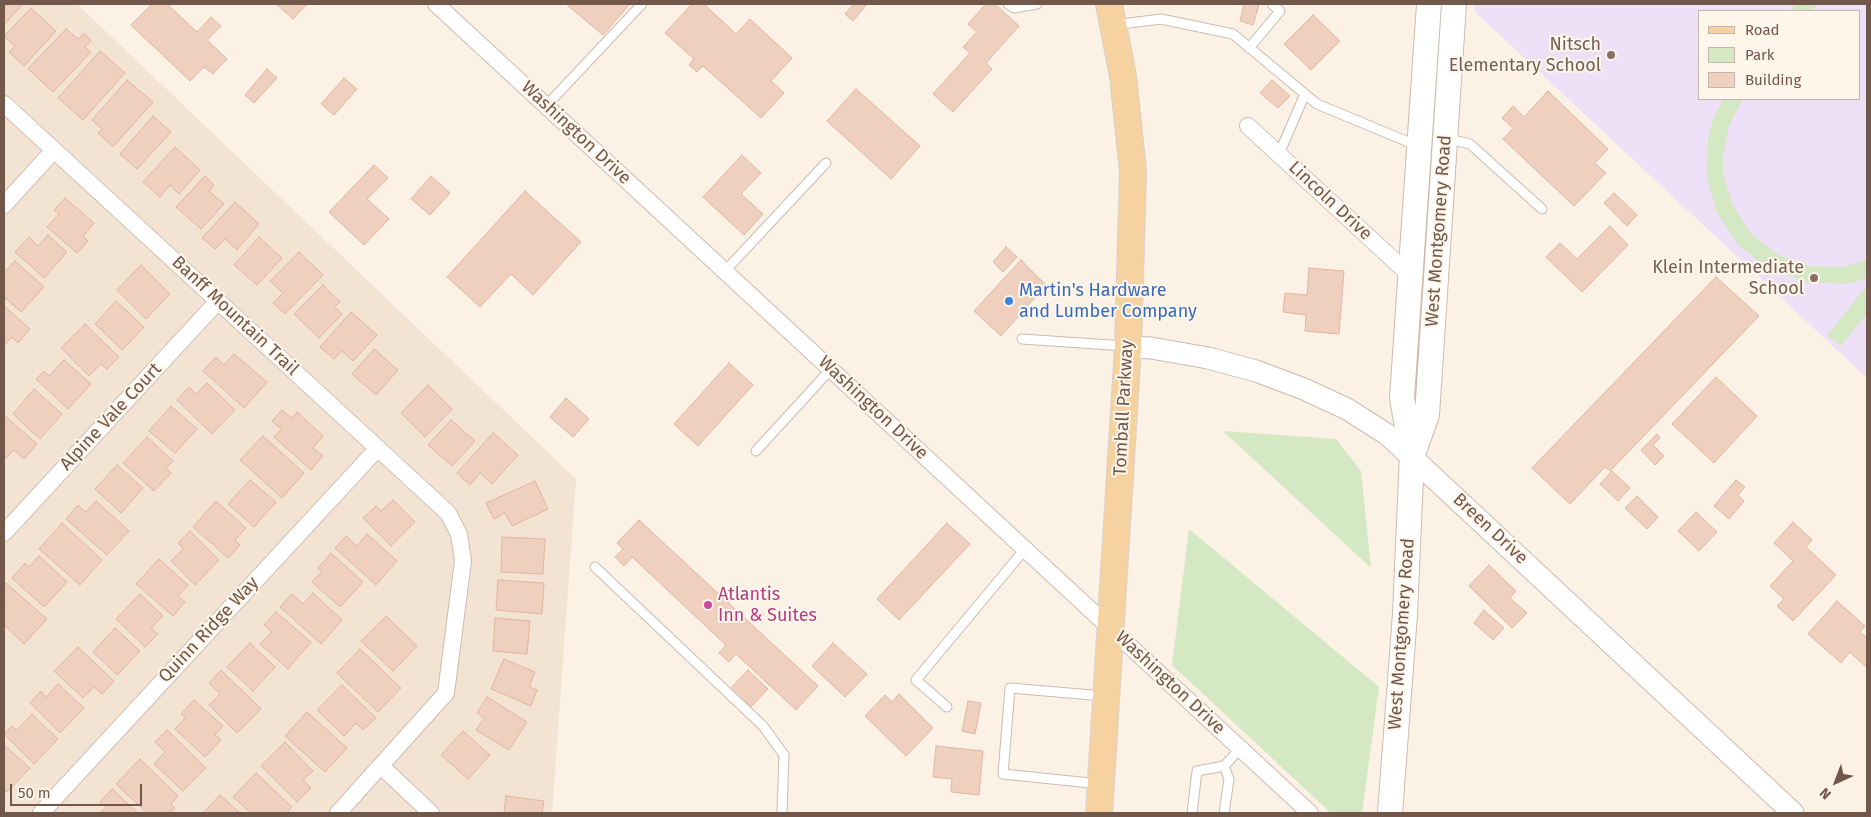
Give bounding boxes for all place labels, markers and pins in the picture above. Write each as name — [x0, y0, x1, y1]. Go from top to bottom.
place label: Nitsch Elementary School — [1449, 34, 1601, 76]
marker: Nitsch Elementary School — [1605, 49, 1617, 61]
place label: Klein Intermediate School — [1652, 257, 1804, 300]
marker: Klein Intermediate School — [1808, 272, 1820, 284]
place label: Martin's Hardware and Lumber Company — [1019, 280, 1197, 322]
marker: Martin's Hardware and Lumber Company — [1003, 295, 1015, 307]
place label: Atlantis Inn & Suites — [718, 584, 817, 626]
marker: Atlantis Inn & Suites — [702, 599, 714, 611]

